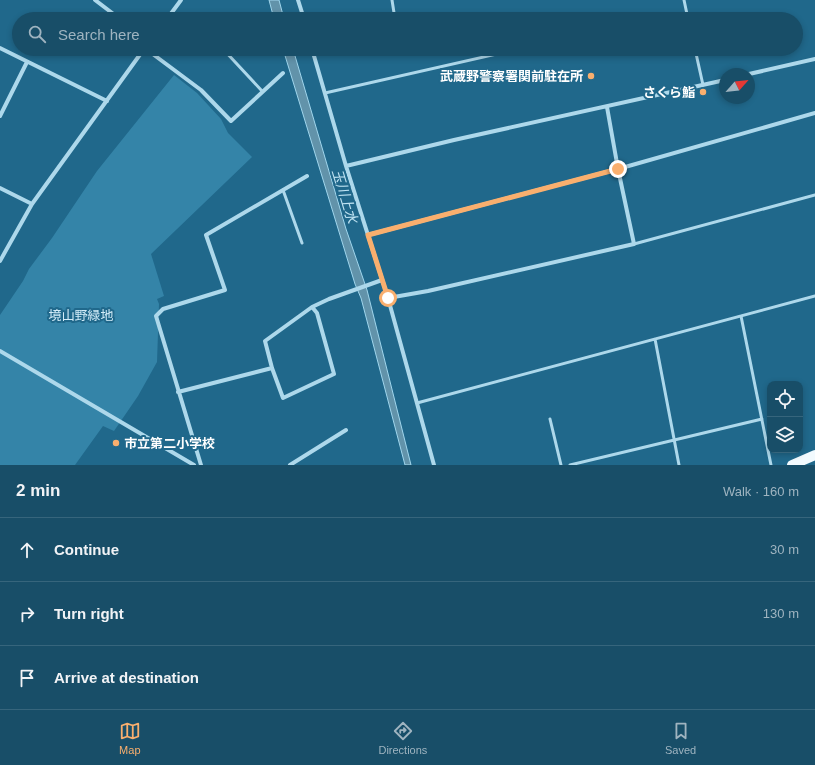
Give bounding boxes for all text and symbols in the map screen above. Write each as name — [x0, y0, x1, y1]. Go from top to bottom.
search box — [12, 12, 803, 56]
icon: search — [26, 23, 48, 45]
text: Search here — [58, 26, 140, 43]
north arrow — [719, 68, 755, 104]
place label: 武蔵野警察署関前駐在所 — [440, 69, 583, 84]
marker: 武蔵野警察署関前駐在所 — [586, 71, 596, 81]
place label: さくら鮨 — [643, 85, 695, 100]
marker: さくら鮨 — [698, 87, 708, 97]
route end — [609, 160, 627, 178]
water label: 玉川上水 — [329, 167, 361, 227]
route start — [379, 289, 397, 307]
park label: 境山野緑地 — [48, 308, 114, 323]
map controls — [767, 381, 803, 453]
button: locate — [767, 381, 803, 417]
button: layers — [767, 417, 803, 453]
place label: 市立第二小学校 — [124, 436, 215, 451]
marker: 市立第二小学校 — [111, 438, 121, 448]
text: 2 min — [16, 481, 60, 500]
text: Walk · 160 m — [723, 484, 799, 499]
icon: ahead — [16, 539, 38, 561]
text: Continue — [54, 541, 119, 558]
text: 30 m — [770, 542, 799, 557]
icon: right — [16, 603, 38, 625]
text: Turn right — [54, 605, 124, 622]
text: 130 m — [763, 606, 799, 621]
icon: arrive — [16, 667, 38, 689]
text: Arrive at destination — [54, 669, 199, 686]
tab: Map — [119, 720, 141, 756]
tab: Directions — [378, 720, 427, 756]
tab: Saved — [665, 720, 696, 756]

